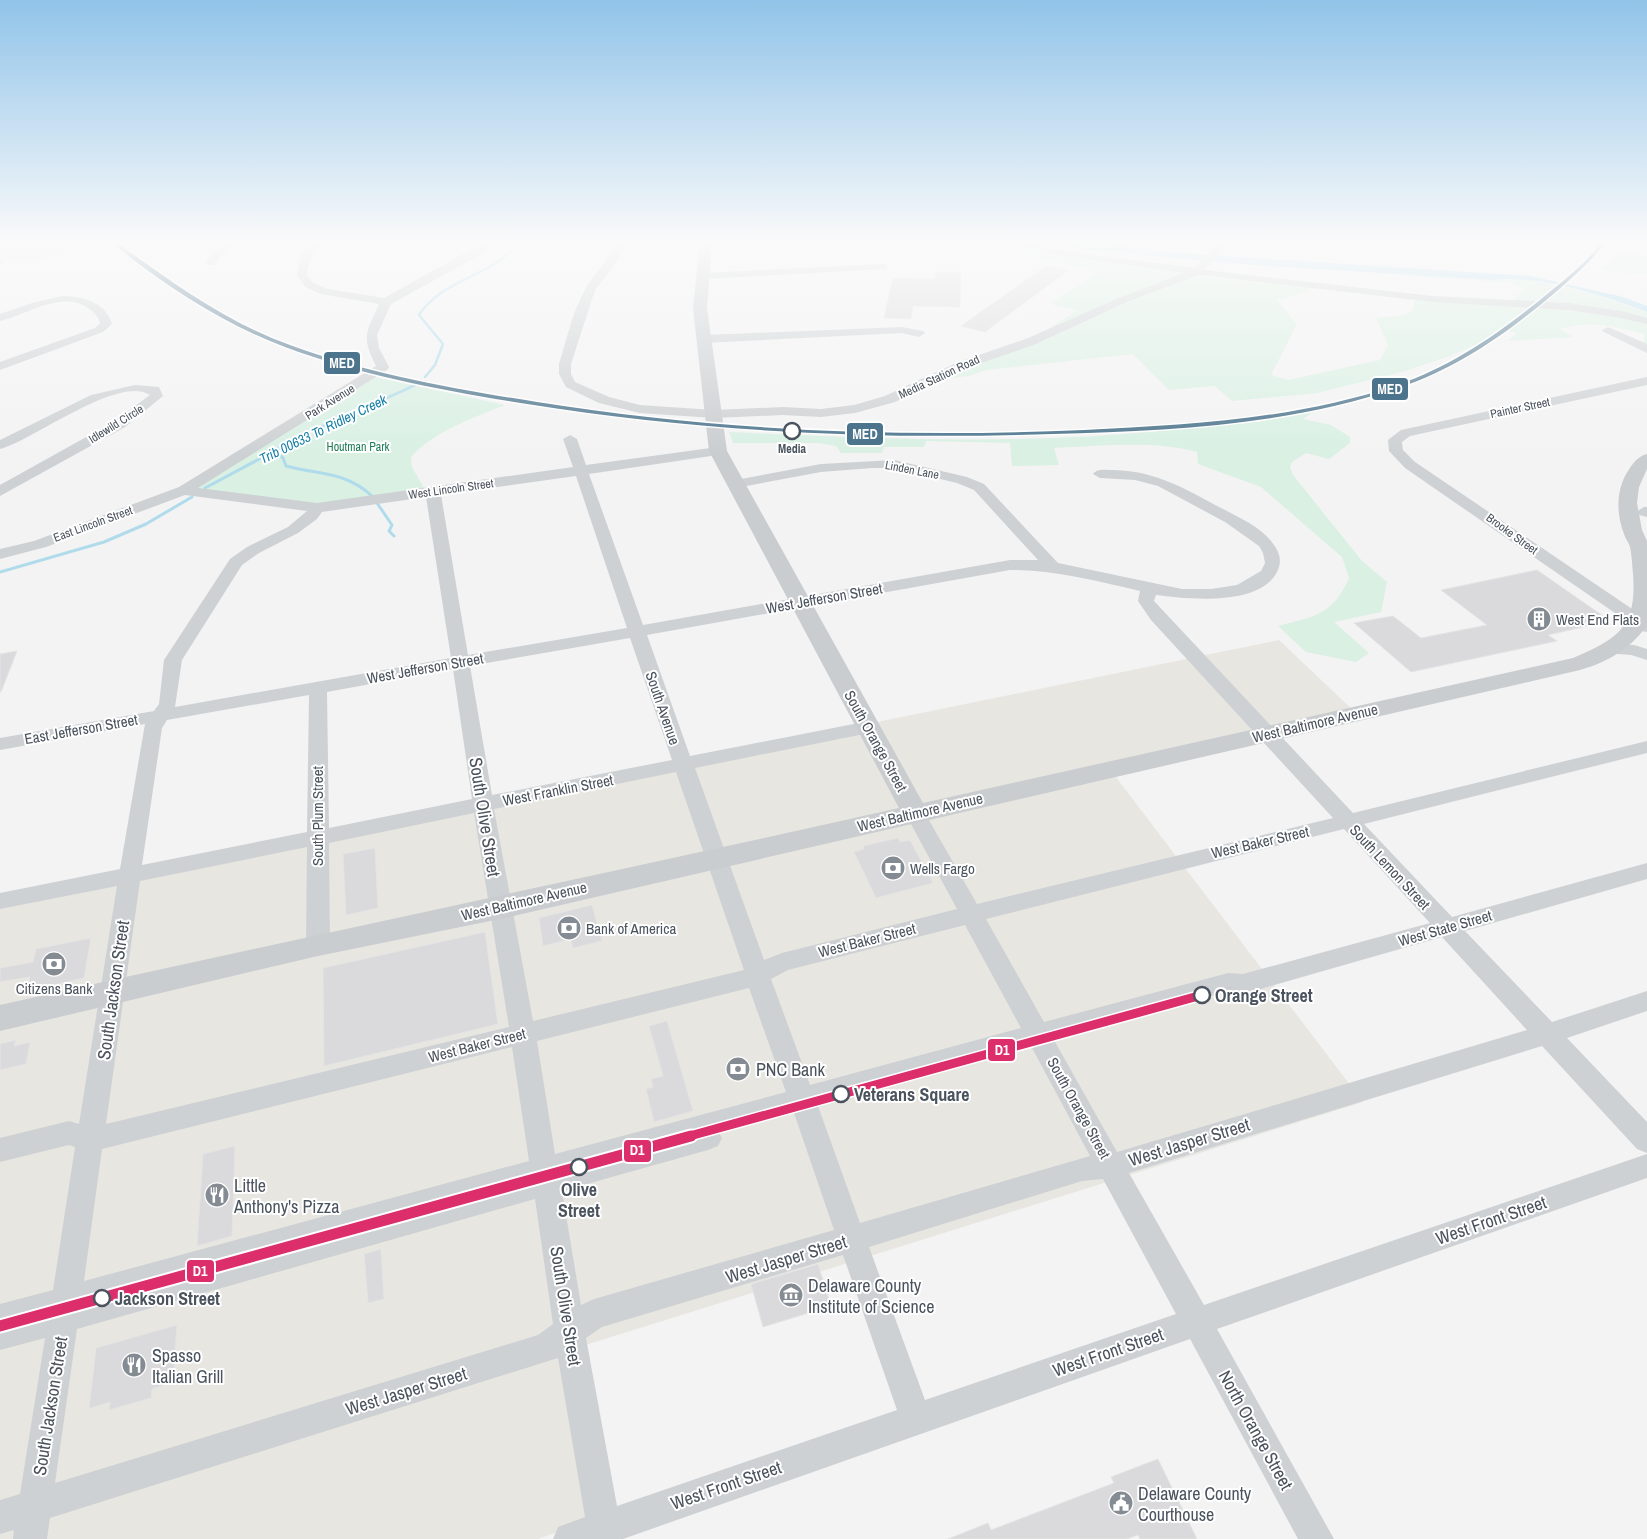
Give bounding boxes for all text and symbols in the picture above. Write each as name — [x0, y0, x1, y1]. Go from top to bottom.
line badge: MED — [323, 351, 361, 375]
street label: Media Station Road — [896, 351, 982, 403]
text: MED — [329, 354, 355, 372]
line badge: MED — [1371, 377, 1409, 401]
street label: Park Avenue — [302, 380, 358, 424]
text: MED — [1377, 380, 1403, 398]
water label: Trib 00633 To Ridley Creek — [256, 390, 391, 468]
street label: Painter Street — [1489, 394, 1552, 422]
street label: Idlewild Circle — [86, 401, 146, 447]
marker: Media — [783, 422, 801, 440]
line badge: MED — [846, 422, 884, 446]
text: MED — [852, 425, 878, 443]
park label: Houtman Park — [327, 439, 390, 455]
place label: Media — [778, 441, 806, 457]
street label: Linden Lane — [884, 457, 940, 483]
street label: West Lincoln Street — [407, 475, 495, 503]
street label: East Lincoln Street — [51, 502, 135, 546]
street label: Brooke Street — [1483, 510, 1541, 558]
street label: West Jefferson Street — [764, 577, 884, 619]
building icon: West End Flats — [1526, 606, 1552, 632]
place label: West End Flats — [1556, 609, 1639, 630]
street label: West Jefferson Street — [365, 647, 485, 689]
street label: South Avenue — [641, 668, 685, 748]
street label: South Orange Street — [839, 687, 913, 796]
street label: West Baltimore Avenue — [1250, 698, 1380, 748]
street label: East Jefferson Street — [23, 709, 140, 749]
street label: South Olive Street — [463, 755, 507, 879]
street label: South Plum Street — [307, 766, 328, 866]
street label: West Franklin Street — [501, 769, 615, 811]
street label: West Baltimore Avenue — [855, 787, 985, 837]
street label: West Baker Street — [1209, 820, 1311, 863]
street label: South Lemon Street — [1345, 820, 1435, 915]
bank icon: Wells Fargo — [880, 855, 906, 881]
place label: Wells Fargo — [910, 858, 975, 879]
street label: West Baltimore Avenue — [459, 876, 589, 926]
street label: West State Street — [1396, 904, 1495, 951]
bank icon: Bank of America — [556, 915, 582, 941]
place label: Bank of America — [586, 918, 676, 939]
street label: West Baker Street — [816, 918, 918, 962]
street label: South Jackson Street — [91, 919, 135, 1061]
bank icon: Citizens Bank — [41, 951, 67, 977]
place label: Citizens Bank — [16, 978, 93, 999]
place label: Orange Street — [1215, 983, 1313, 1008]
marker: Orange Street — [1193, 986, 1211, 1004]
street label: West Baker Street — [426, 1023, 528, 1067]
line badge: D1 — [987, 1038, 1016, 1062]
text: D1 — [995, 1041, 1010, 1059]
street label: South Orange Street — [1042, 1054, 1116, 1163]
bank icon: PNC Bank — [725, 1056, 751, 1082]
place label: PNC Bank — [756, 1057, 826, 1082]
place label: Veterans Square — [854, 1082, 969, 1107]
marker: Veterans Square — [832, 1085, 850, 1103]
street label: West Jasper Street — [1125, 1112, 1253, 1172]
line badge: D1 — [623, 1139, 652, 1163]
text: D1 — [630, 1141, 645, 1159]
marker: Olive Street — [570, 1158, 588, 1176]
place label: Little Anthony's Pizza — [233, 1173, 339, 1219]
place label: Olive Street — [558, 1177, 600, 1223]
restaurant icon: Little Anthony's Pizza — [204, 1182, 230, 1208]
street label: West Front Street — [1432, 1189, 1550, 1251]
street label: West Jasper Street — [722, 1229, 850, 1289]
street label: South Olive Street — [544, 1244, 588, 1368]
line badge: D1 — [186, 1259, 215, 1283]
text: D1 — [193, 1262, 208, 1280]
place label: Delaware County Institute of Science — [808, 1273, 934, 1319]
museum icon: Delaware County Institute of Science — [778, 1282, 804, 1308]
place label: Jackson Street — [115, 1286, 220, 1311]
marker: Jackson Street — [93, 1289, 111, 1307]
street label: West Front Street — [1049, 1321, 1167, 1383]
street label: South Jackson Street — [27, 1335, 73, 1477]
place label: Spasso Italian Grill — [152, 1343, 223, 1389]
restaurant icon: Spasso Italian Grill — [121, 1352, 147, 1378]
street label: West Jasper Street — [342, 1361, 470, 1421]
street label: North Orange Street — [1213, 1366, 1299, 1494]
street label: West Front Street — [667, 1454, 785, 1516]
place label: Delaware County Courthouse — [1138, 1481, 1252, 1527]
public building icon: Delaware County Courthouse — [1108, 1490, 1134, 1516]

